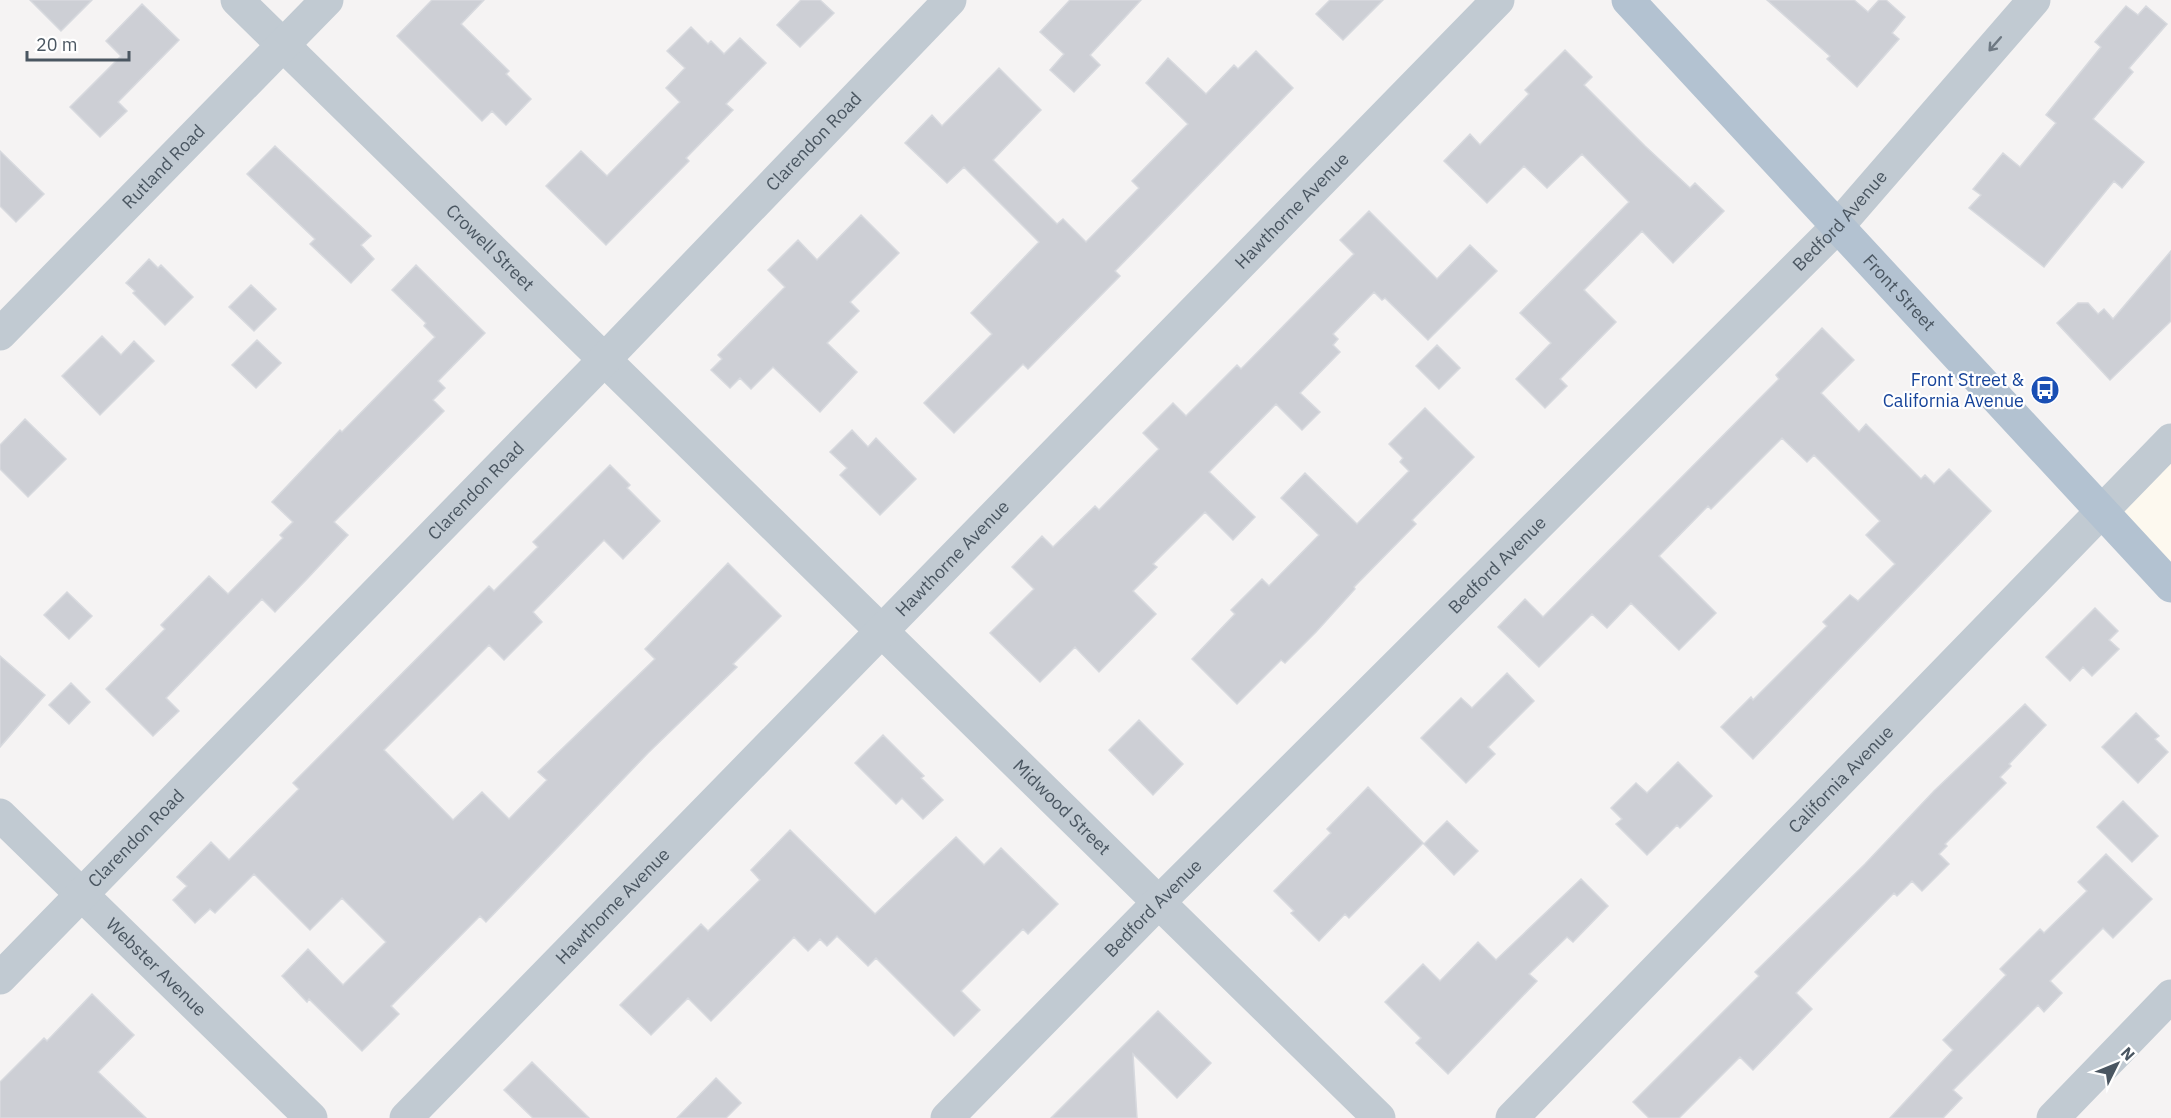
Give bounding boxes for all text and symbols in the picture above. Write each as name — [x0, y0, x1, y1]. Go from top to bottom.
scale bar — [27, 24, 129, 62]
text: 20 m — [36, 33, 78, 56]
one-way arrow — [1989, 36, 2002, 52]
street label: Clarendon Road — [761, 87, 866, 196]
street label: Rutland Road — [117, 119, 210, 213]
street label: Hawthorne Avenue — [1230, 147, 1354, 274]
street label: Bedford Avenue — [1787, 165, 1892, 276]
street label: Crowell Street — [441, 199, 539, 296]
street label: Front Street — [1858, 249, 1941, 336]
place label: Front Street & California Avenue — [1883, 368, 2025, 412]
bus stop icon: Front Street & California Avenue — [2029, 374, 2061, 406]
street label: Clarendon Road — [422, 437, 529, 545]
street label: Hawthorne Avenue — [890, 495, 1014, 621]
street label: Bedford Avenue — [1443, 511, 1551, 619]
street label: California Avenue — [1783, 720, 1898, 838]
street label: Midwood Street — [1008, 754, 1116, 860]
street label: Clarendon Road — [83, 784, 189, 892]
street label: Hawthorne Avenue — [550, 843, 675, 969]
street label: Bedford Avenue — [1099, 854, 1207, 962]
street label: Webster Avenue — [101, 913, 212, 1021]
north arrow — [2087, 1034, 2147, 1094]
text: N — [2117, 1043, 2139, 1065]

